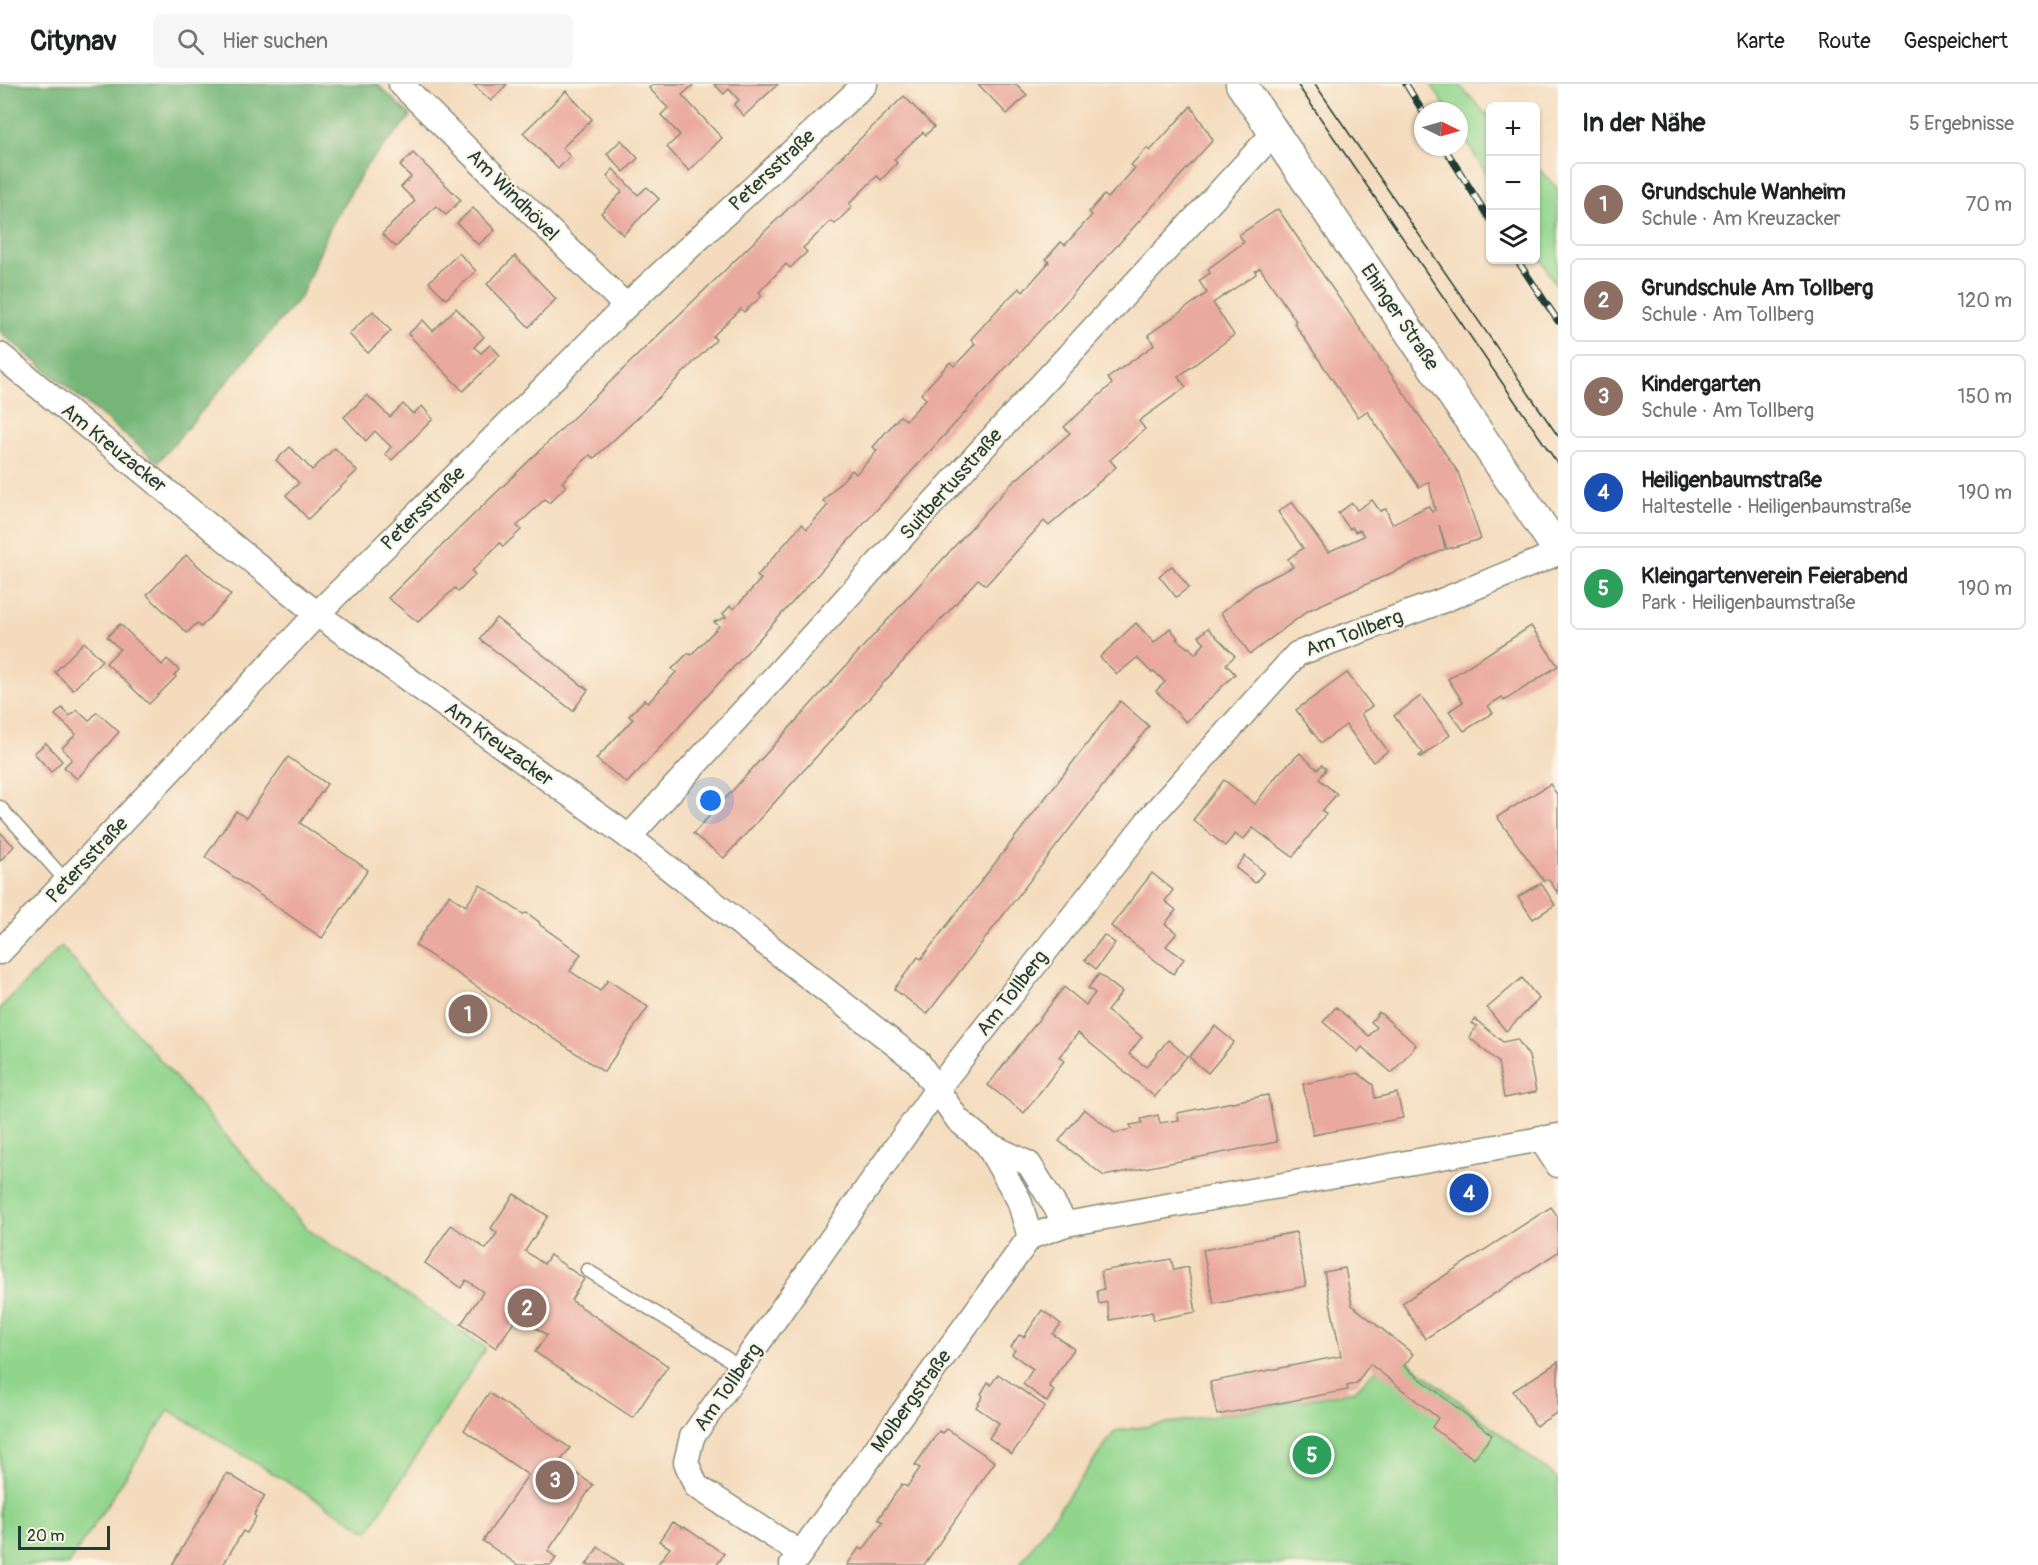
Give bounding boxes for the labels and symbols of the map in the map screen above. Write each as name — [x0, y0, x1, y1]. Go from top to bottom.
north arrow — [1414, 102, 1468, 156]
street label: Petersstraße — [724, 124, 821, 216]
street label: Am Windhövel — [462, 144, 564, 246]
street label: Ehinger Straße — [1355, 259, 1445, 375]
street label: Am Kreuzacker — [56, 398, 172, 498]
street label: Suitbertusstraße — [894, 423, 1008, 545]
street label: Petersstraße — [376, 460, 471, 555]
street label: Am Tollberg — [1302, 604, 1406, 662]
street label: Am Kreuzacker — [440, 696, 558, 792]
your location — [696, 786, 725, 815]
street label: Petersstraße — [41, 811, 133, 908]
street label: Am Tollberg — [971, 945, 1053, 1041]
pin: 1 — [448, 992, 488, 1036]
pin: 4 — [1450, 1170, 1488, 1216]
pin: 2 — [508, 1286, 546, 1330]
street label: Am Tollberg — [688, 1338, 768, 1436]
street label: Molbergstraße — [865, 1345, 957, 1457]
pin: 5 — [1292, 1432, 1332, 1478]
pin: 3 — [536, 1458, 574, 1502]
scale bar — [18, 1523, 110, 1550]

